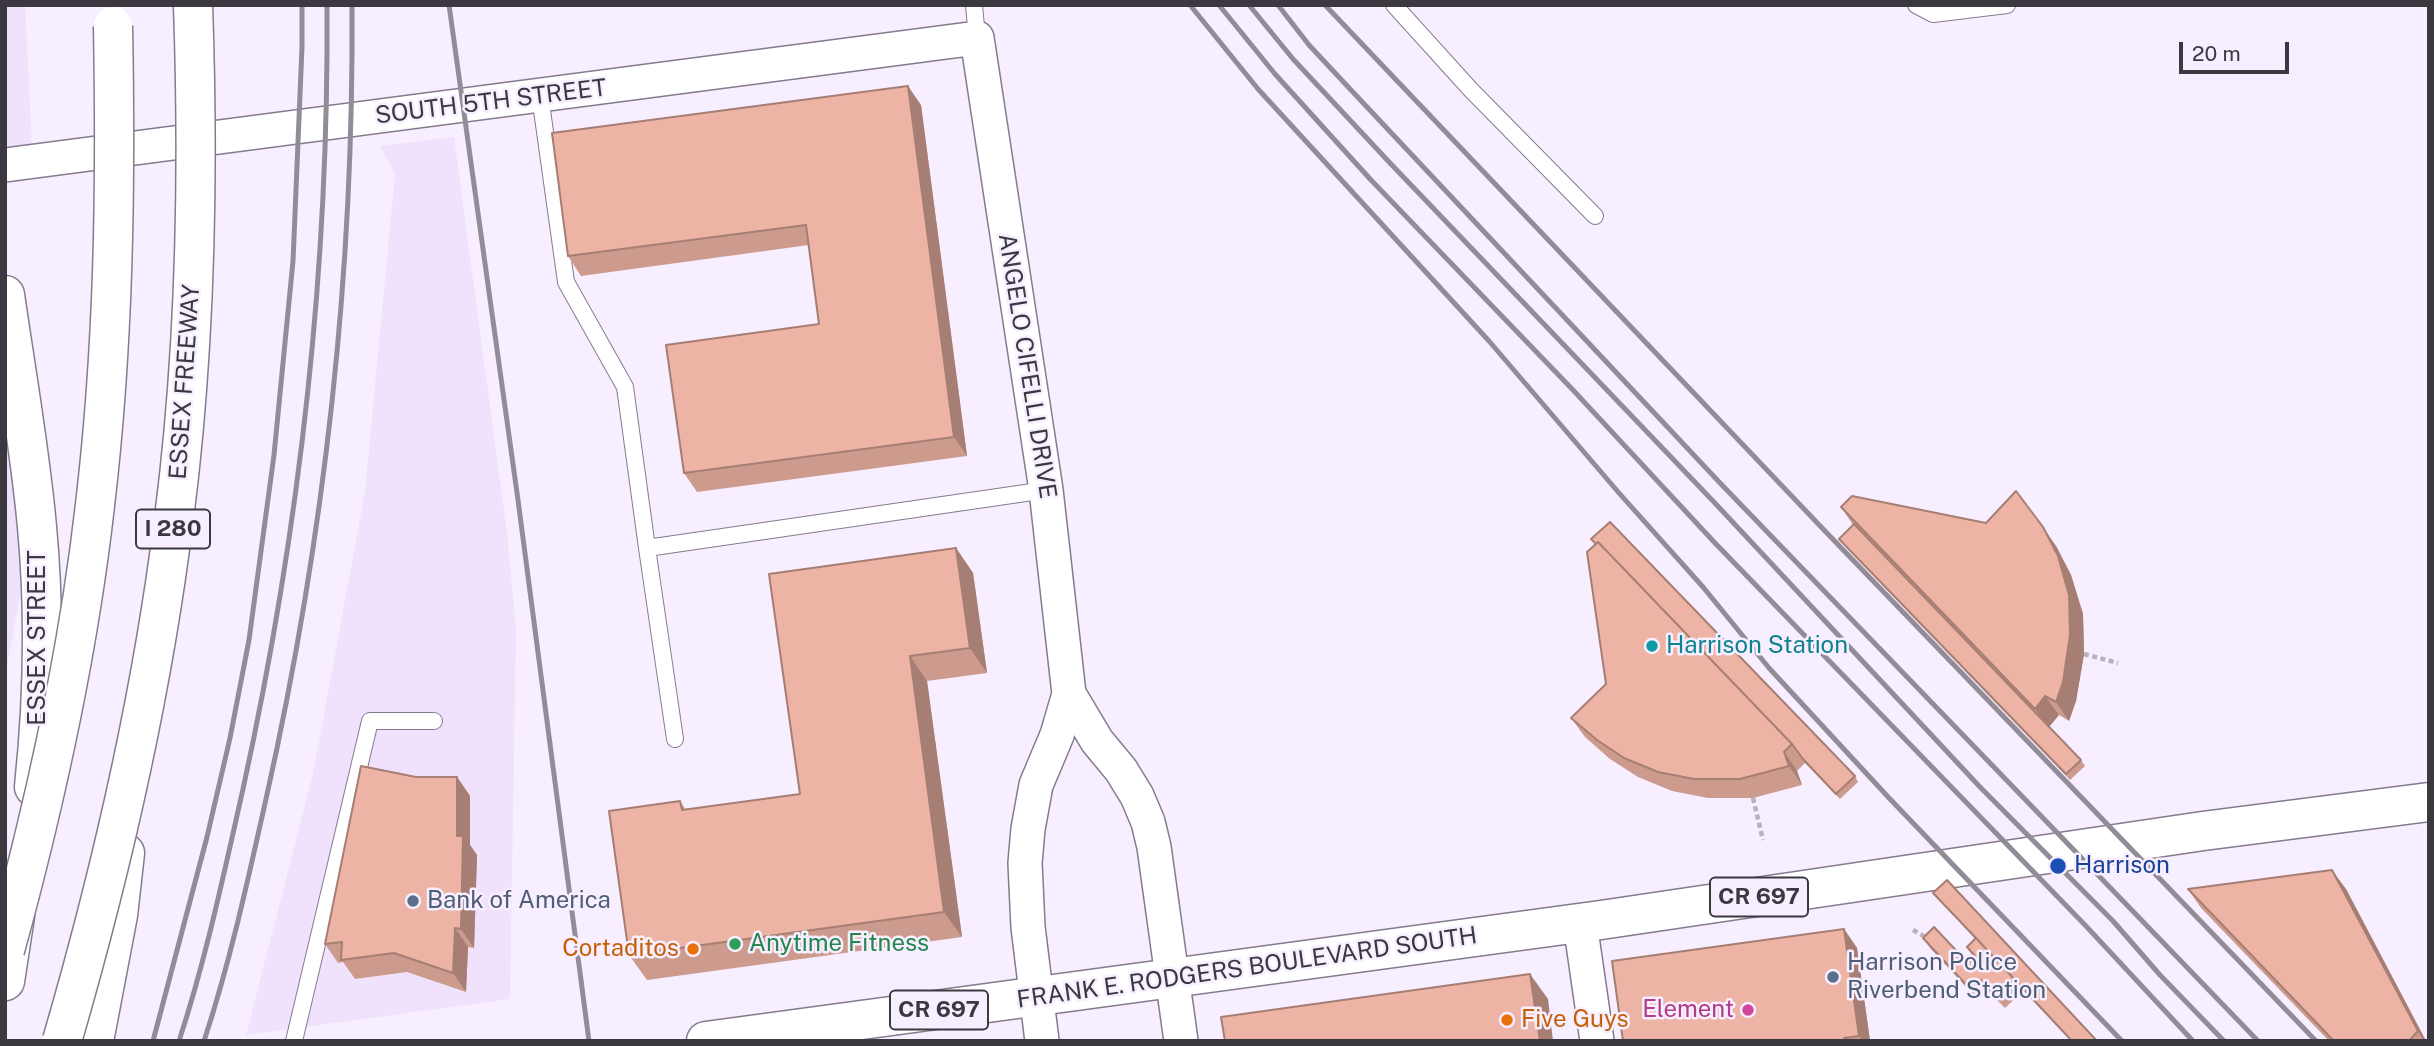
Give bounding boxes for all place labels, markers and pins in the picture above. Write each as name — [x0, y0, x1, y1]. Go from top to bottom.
place label: Harrison Station — [1666, 632, 1848, 660]
marker: Harrison Station — [1644, 638, 1660, 654]
place label: Harrison — [2074, 852, 2170, 880]
marker: Harrison — [2048, 856, 2068, 876]
place label: Bank of America — [427, 887, 611, 915]
marker: Bank of America — [405, 893, 421, 909]
place label: Anytime Fitness — [749, 930, 929, 958]
place label: Cortaditos — [562, 935, 679, 963]
marker: Anytime Fitness — [727, 936, 743, 952]
marker: Cortaditos — [685, 941, 701, 957]
place label: Harrison Police Riverbend Station — [1847, 949, 2046, 1005]
marker: Harrison Police Riverbend Station — [1825, 969, 1841, 985]
place label: Element — [1642, 996, 1734, 1024]
marker: Element — [1740, 1002, 1756, 1018]
place label: Five Guys — [1521, 1006, 1629, 1034]
marker: Five Guys — [1499, 1012, 1515, 1028]

